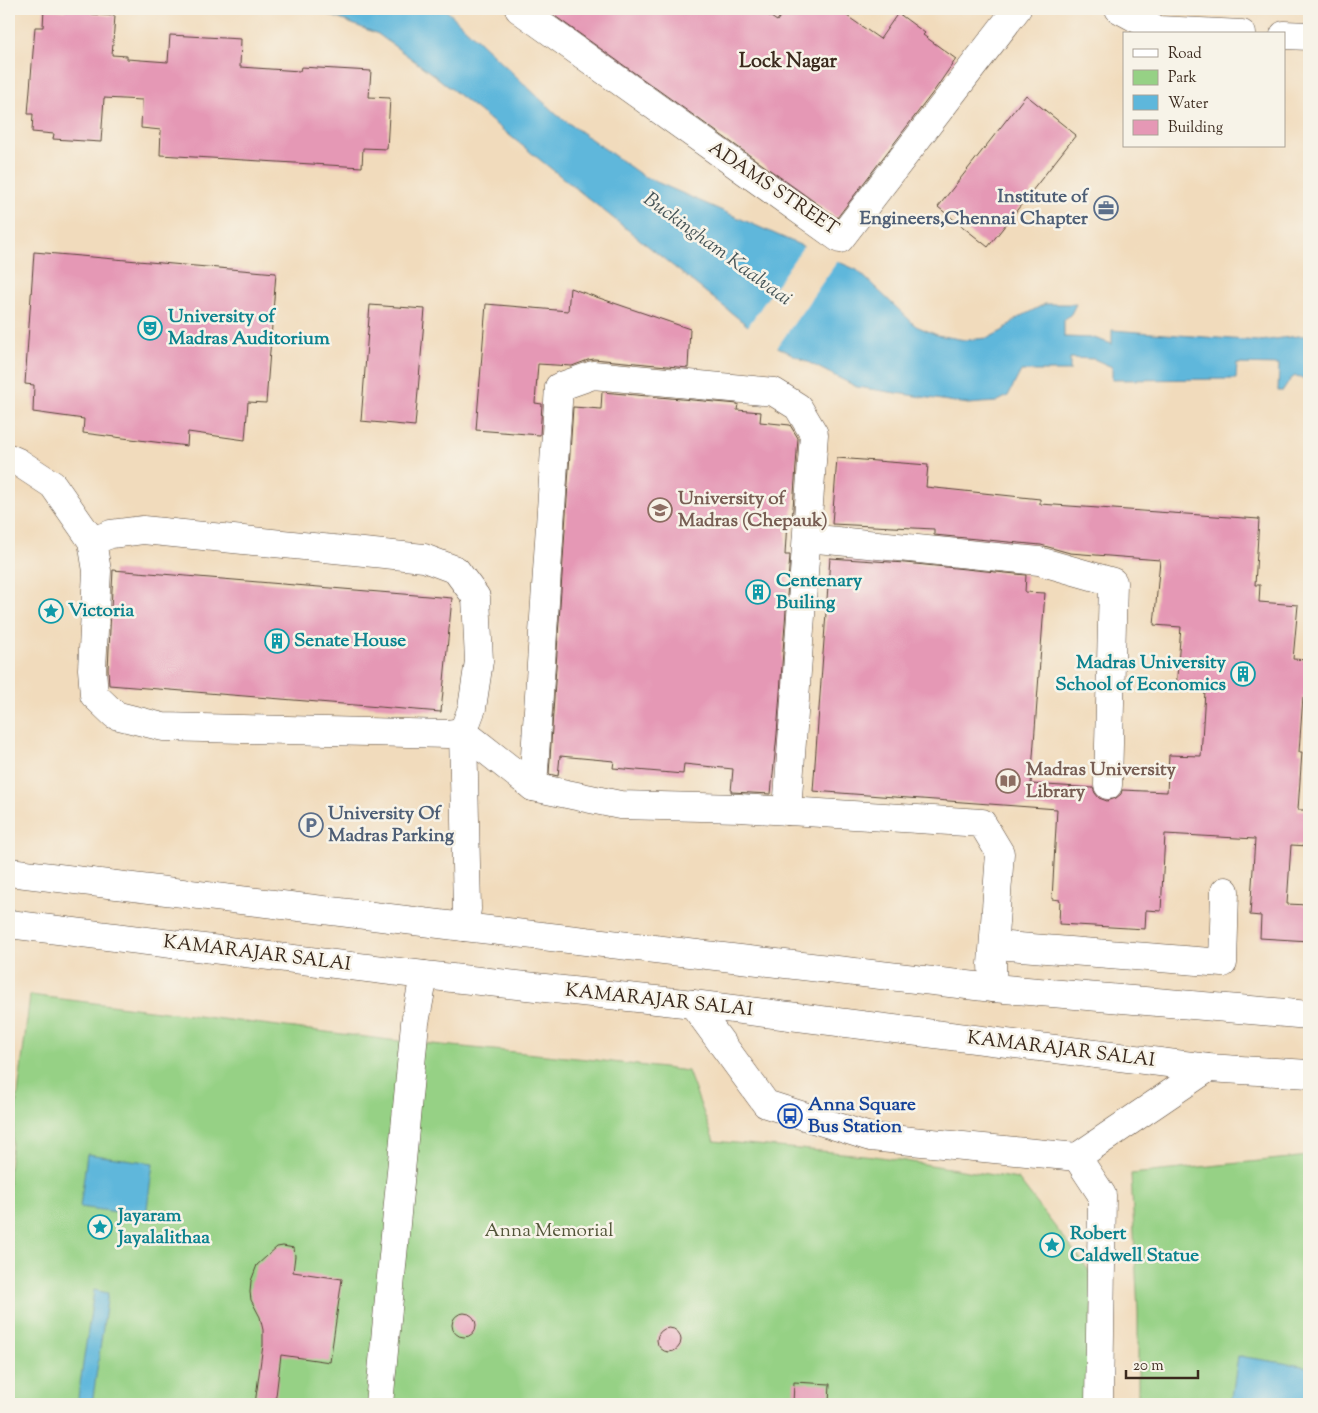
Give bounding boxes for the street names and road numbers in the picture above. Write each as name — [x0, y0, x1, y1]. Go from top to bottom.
street label: ADAMS STREET — [702, 135, 844, 243]
street label: KAMARAJAR SALAI — [162, 929, 352, 979]
street label: KAMARAJAR SALAI — [564, 978, 754, 1024]
street label: KAMARAJAR SALAI — [966, 1025, 1156, 1075]

